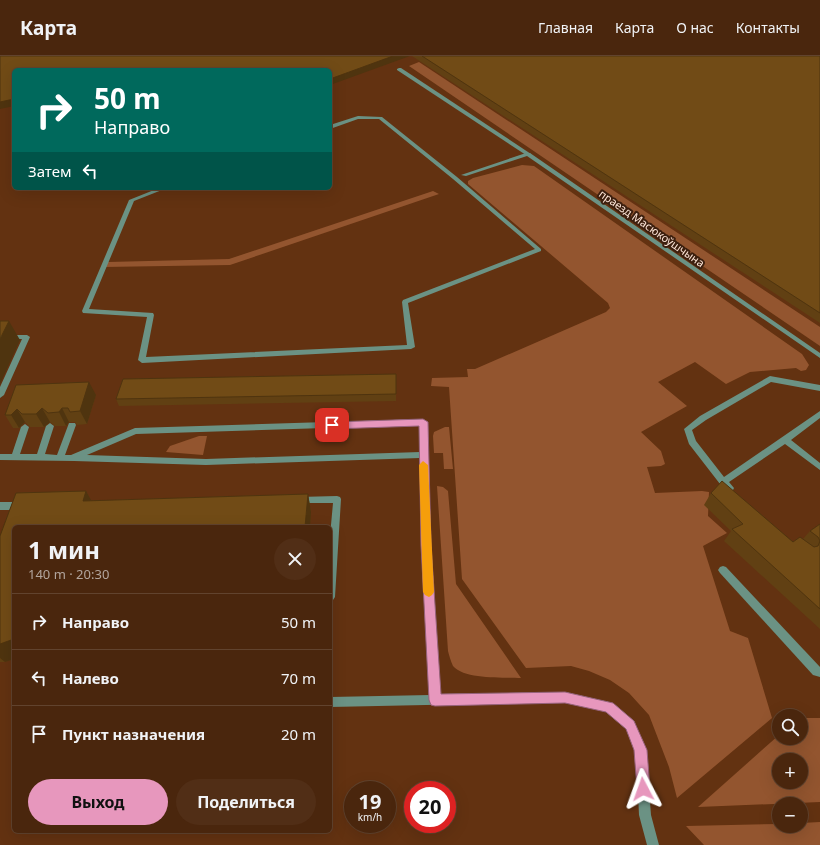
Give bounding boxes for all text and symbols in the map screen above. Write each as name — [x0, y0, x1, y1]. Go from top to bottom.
text: Карта — [20, 15, 77, 41]
text: Главная — [538, 18, 593, 37]
text: Карта — [615, 18, 654, 37]
text: О нас — [676, 18, 714, 37]
text: Контакты — [736, 18, 800, 37]
text: 50 m — [94, 79, 161, 117]
icon: right — [28, 84, 80, 136]
text: Направо — [94, 115, 170, 139]
icon: left — [79, 160, 101, 182]
text: Затем — [28, 161, 71, 181]
street label: праезд Масюкоўшчына — [596, 186, 708, 270]
pin — [315, 408, 349, 442]
icon: arrive — [321, 414, 343, 436]
text: 1 мин — [28, 533, 100, 566]
button: close — [274, 538, 316, 580]
text: 140 m · 20:30 — [28, 565, 109, 583]
icon: right — [28, 611, 50, 633]
text: Направо — [62, 612, 129, 632]
text: 50 m — [281, 612, 316, 632]
icon: left — [28, 667, 50, 689]
text: Налево — [62, 668, 119, 688]
text: 70 m — [281, 668, 316, 688]
map controls — [772, 709, 808, 833]
button: search — [772, 709, 808, 745]
icon: arrive — [28, 723, 50, 745]
text: Пункт назначения — [62, 724, 205, 744]
text: 20 m — [281, 724, 316, 744]
button: + — [772, 753, 808, 789]
position arrow — [622, 768, 664, 810]
button: Выход — [28, 779, 168, 825]
button: Поделиться — [176, 779, 316, 825]
speed limit sign: 20 — [404, 781, 456, 833]
text: 19 — [359, 788, 381, 815]
button: − — [772, 797, 808, 833]
text: km/h — [358, 810, 382, 824]

